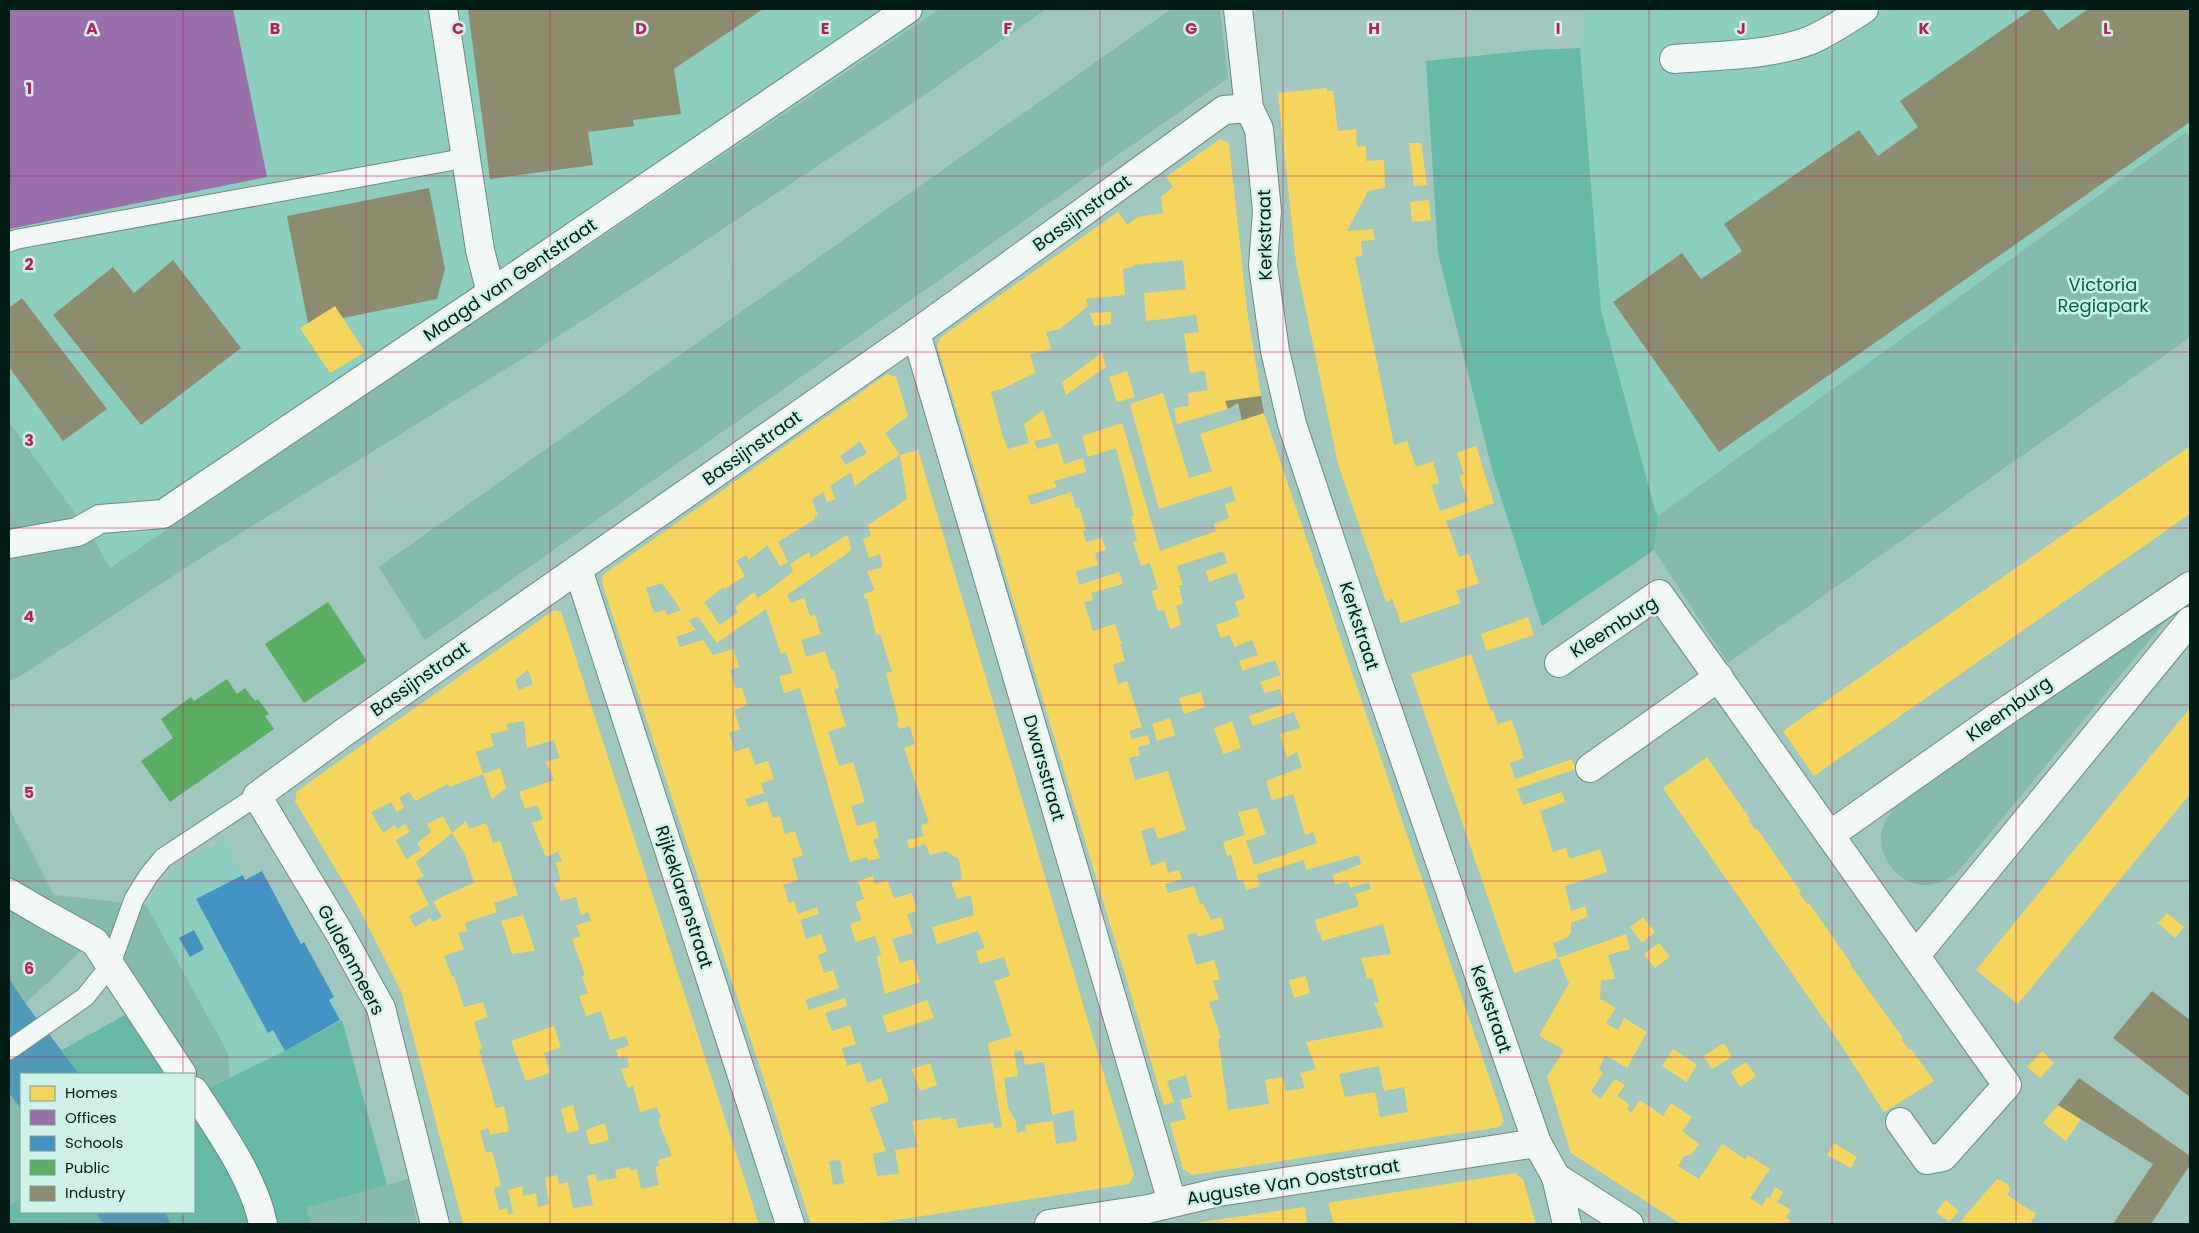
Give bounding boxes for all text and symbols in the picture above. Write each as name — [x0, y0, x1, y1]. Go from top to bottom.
text: A — [86, 17, 98, 40]
text: B — [270, 17, 280, 40]
text: C — [452, 17, 464, 40]
text: D — [635, 17, 647, 40]
text: E — [821, 17, 829, 40]
text: F — [1004, 17, 1013, 40]
text: G — [1185, 17, 1197, 40]
text: H — [1368, 17, 1380, 40]
text: I — [1556, 17, 1560, 40]
text: J — [1736, 17, 1746, 40]
text: K — [1918, 17, 1930, 40]
text: L — [2103, 17, 2111, 40]
text: 1 — [26, 77, 32, 100]
street label: Bassijnstraat — [1027, 168, 1136, 257]
street label: Kerkstraat — [1251, 189, 1278, 281]
street label: Maagd van Gentstraat — [418, 212, 601, 347]
text: 2 — [24, 253, 34, 276]
park label: Victoria Regiapark — [2057, 272, 2149, 318]
street label: Bassijnstraat — [697, 404, 806, 491]
text: 3 — [24, 429, 34, 452]
street label: Kerkstraat — [1333, 578, 1385, 673]
street label: Kleemburg — [1565, 590, 1662, 663]
text: 4 — [24, 605, 35, 628]
street label: Bassijnstraat — [365, 635, 474, 722]
street label: Kleemburg — [1961, 670, 2056, 747]
street label: Dwarsstraat — [1017, 712, 1072, 824]
text: 5 — [24, 781, 34, 804]
street label: Rijkeklarenstraat — [650, 822, 719, 972]
street label: Guldenmeers — [312, 900, 391, 1019]
text: 6 — [24, 957, 34, 980]
street label: Kerkstraat — [1465, 962, 1518, 1056]
legend — [20, 1073, 195, 1213]
text: Homes — [65, 1082, 118, 1103]
text: Offices — [65, 1107, 117, 1128]
text: Schools — [65, 1132, 123, 1153]
street label: Auguste Van Ooststraat — [1185, 1152, 1401, 1211]
text: Public — [65, 1157, 110, 1178]
text: Industry — [65, 1182, 126, 1203]

